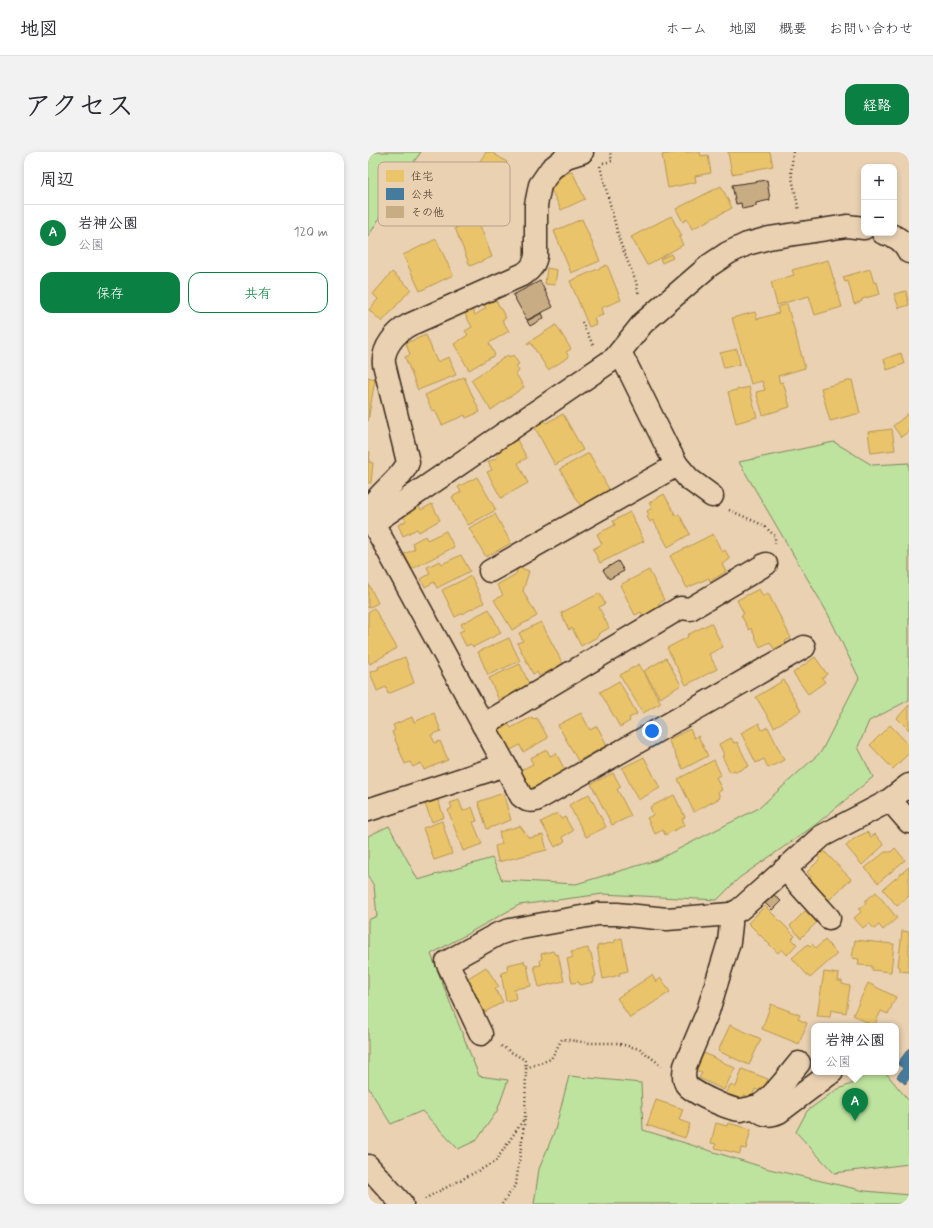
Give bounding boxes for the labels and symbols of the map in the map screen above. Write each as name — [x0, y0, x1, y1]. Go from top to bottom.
legend — [378, 162, 510, 226]
text: 住宅 — [411, 170, 433, 184]
text: 公共 — [411, 188, 433, 202]
text: その他 — [411, 206, 444, 220]
your location — [642, 721, 662, 741]
pin: A — [842, 1088, 868, 1121]

